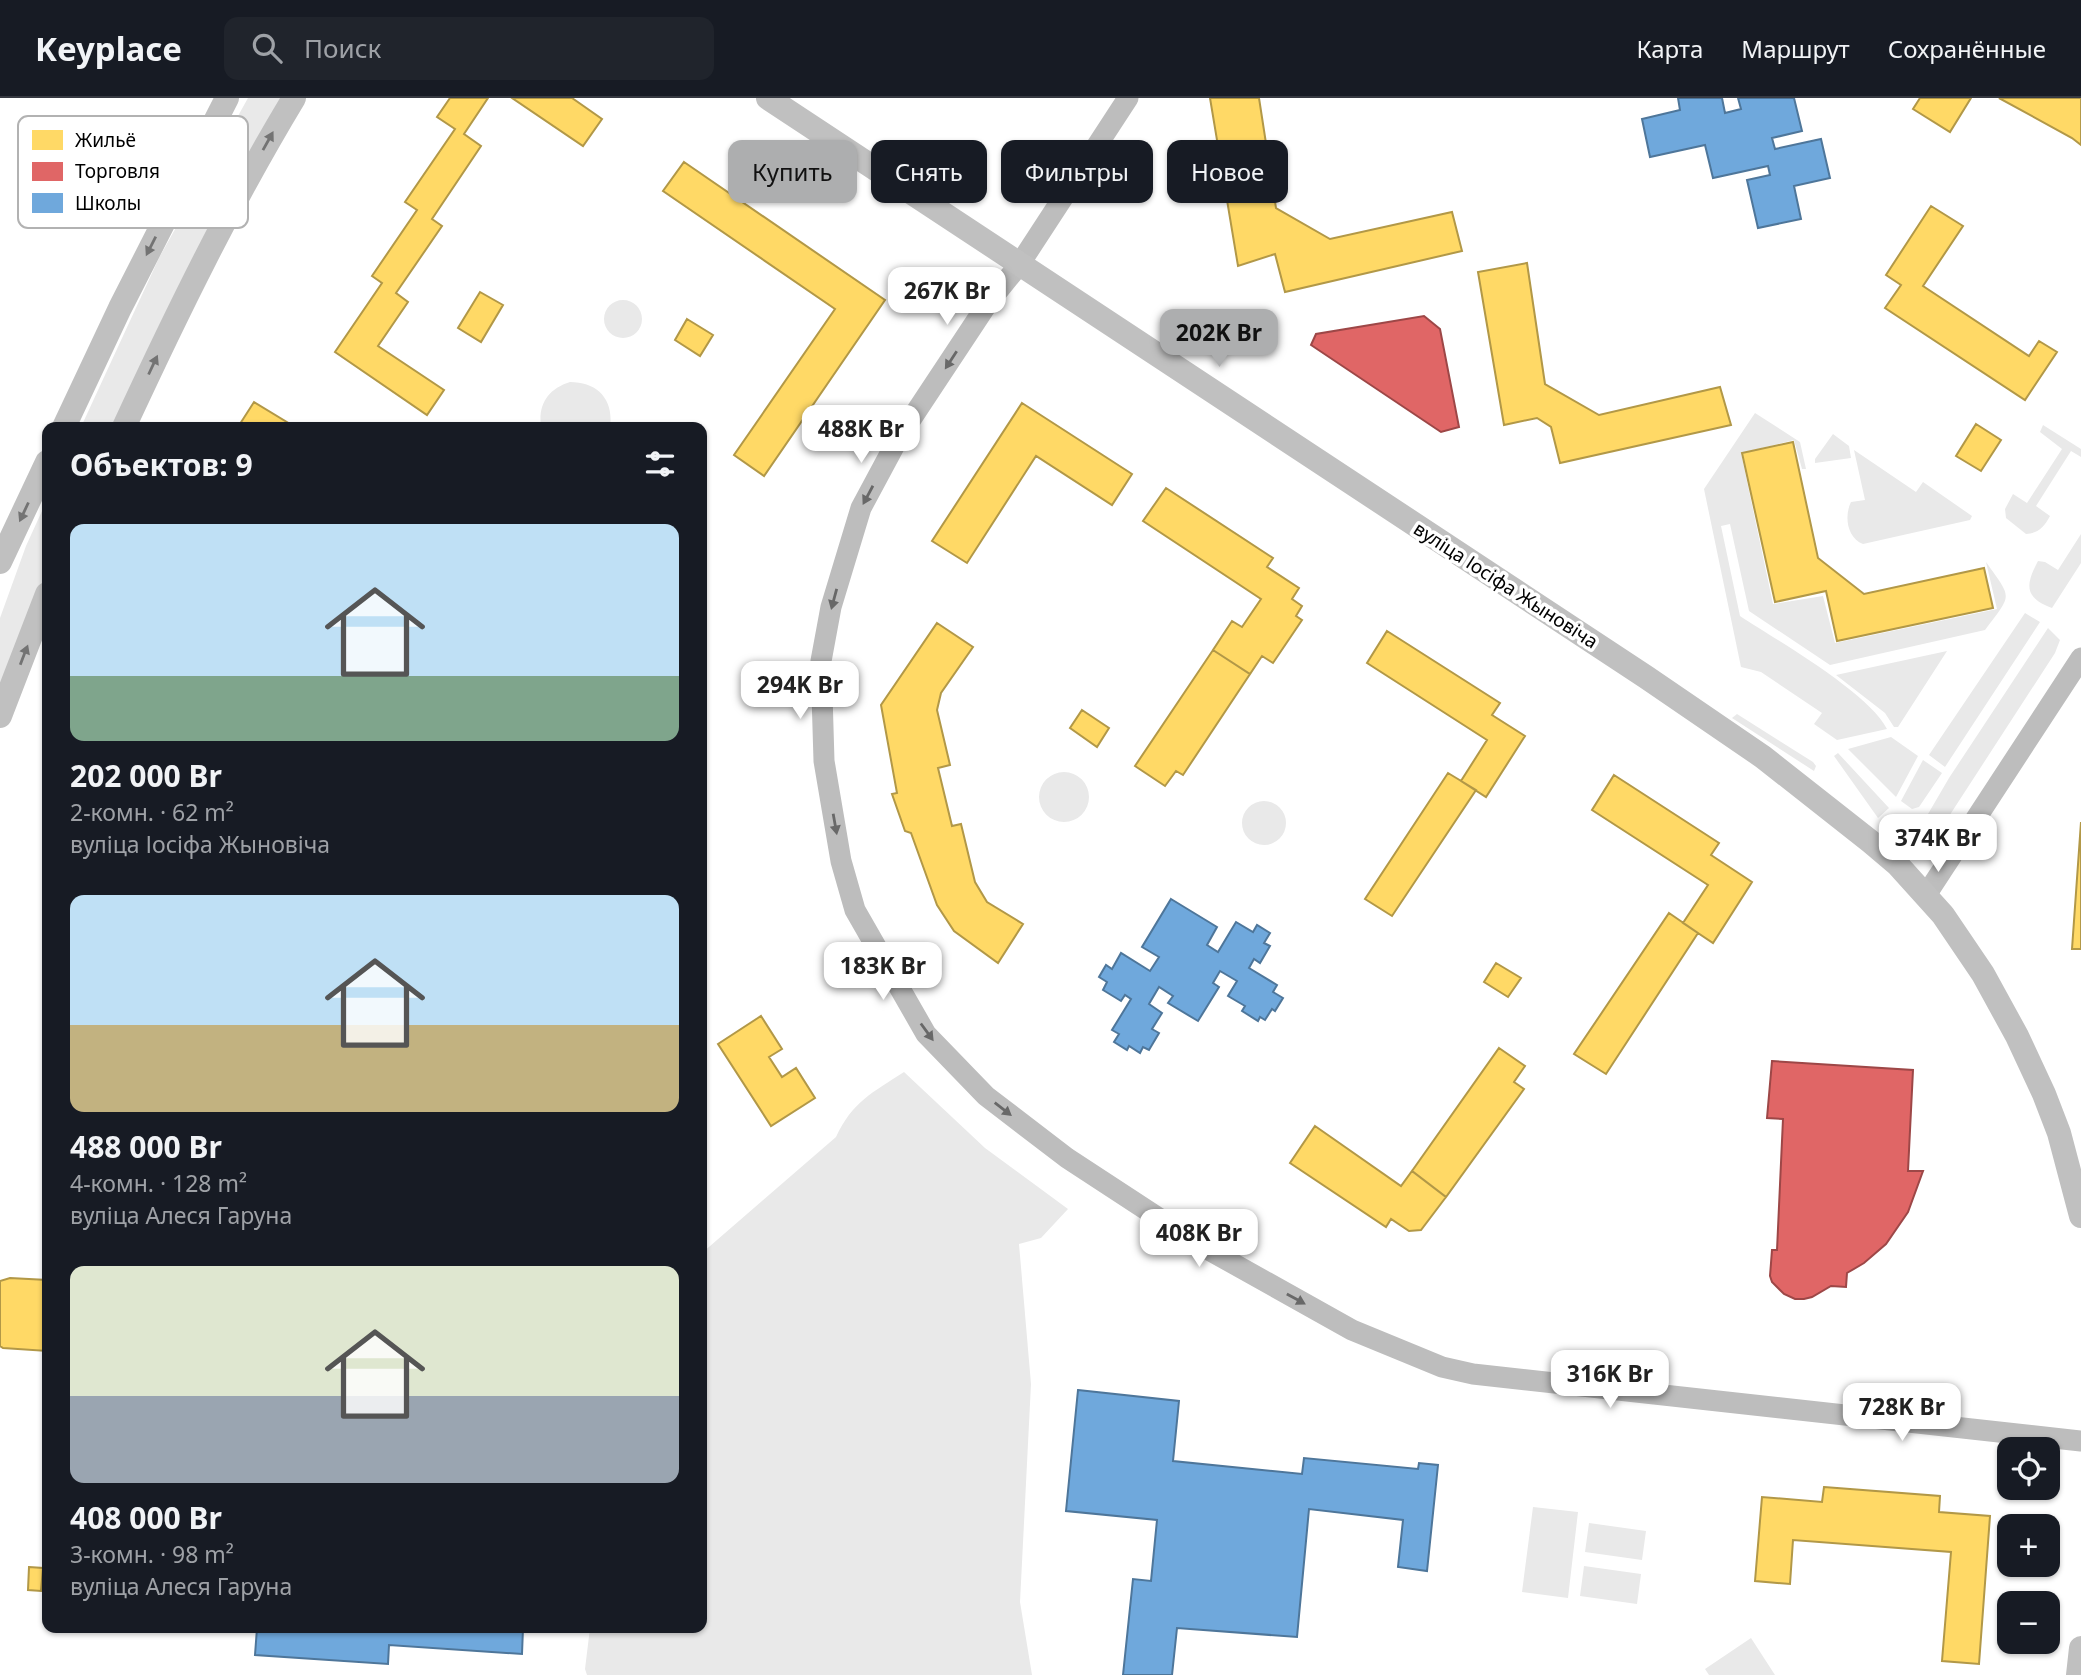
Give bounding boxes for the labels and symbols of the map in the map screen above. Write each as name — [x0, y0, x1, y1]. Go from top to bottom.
legend — [18, 116, 248, 228]
text: Жильё — [75, 127, 136, 153]
one-way arrow — [262, 131, 274, 151]
text: Торговля — [75, 158, 160, 184]
text: Школы — [75, 190, 141, 216]
one-way arrow — [146, 236, 157, 256]
pin: 267K Br — [882, 268, 1012, 327]
pin: 202K Br — [1154, 310, 1284, 369]
one-way arrow — [944, 350, 957, 369]
one-way arrow — [147, 355, 159, 375]
pin: 488K Br — [796, 406, 926, 465]
one-way arrow — [862, 486, 874, 505]
one-way arrow — [18, 502, 29, 522]
street label: вуліца Іосіфа Жыновіча — [1409, 516, 1603, 654]
one-way arrow — [828, 588, 839, 610]
one-way arrow — [18, 645, 29, 666]
pin: 294K Br — [735, 662, 865, 721]
one-way arrow — [830, 813, 841, 835]
pin: 374K Br — [1873, 814, 2003, 874]
pin: 183K Br — [818, 942, 948, 1002]
one-way arrow — [919, 1023, 933, 1041]
one-way arrow — [994, 1102, 1012, 1116]
pin: 408K Br — [1134, 1210, 1264, 1269]
one-way arrow — [1287, 1293, 1306, 1305]
pin: 316K Br — [1545, 1350, 1675, 1410]
pin: 728K Br — [1837, 1384, 1967, 1443]

